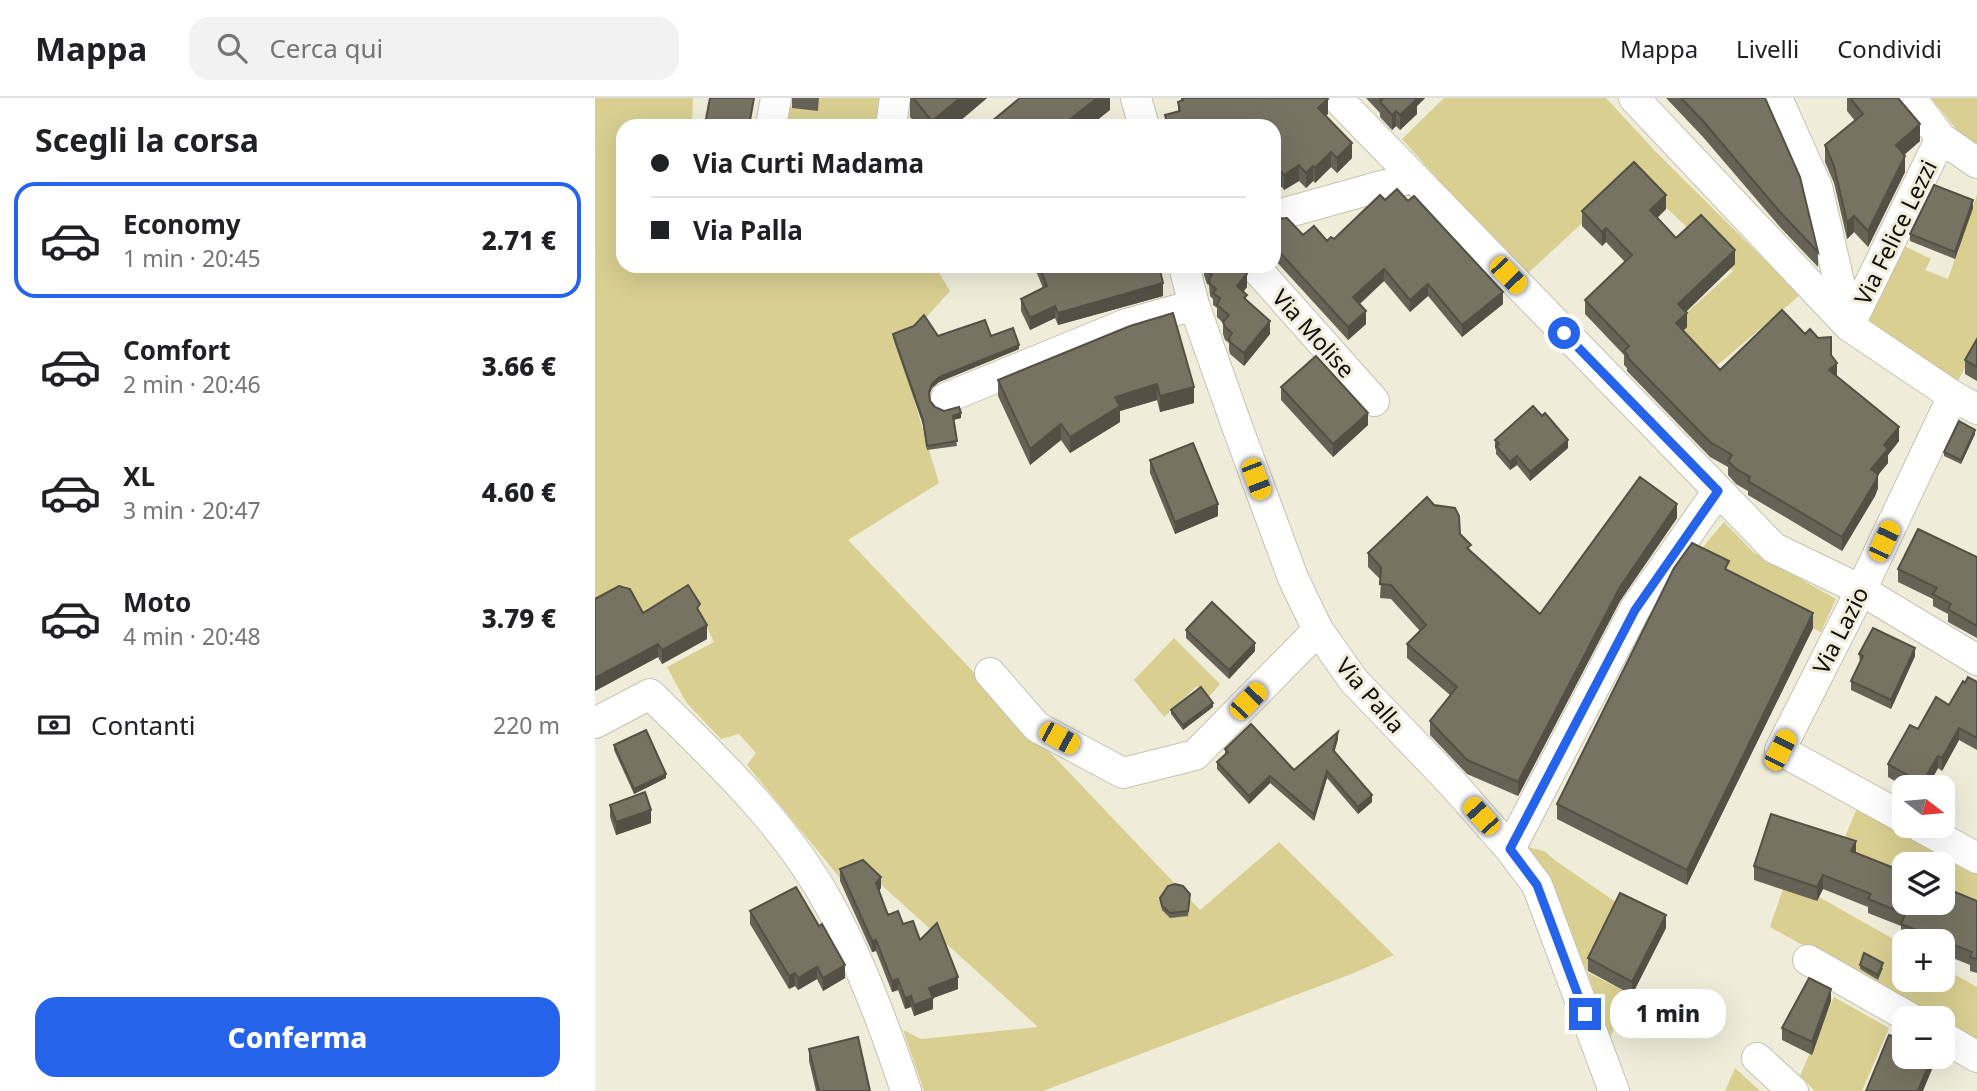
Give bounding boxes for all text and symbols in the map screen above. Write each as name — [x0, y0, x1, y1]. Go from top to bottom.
search box — [189, 17, 679, 80]
text: Mappa — [35, 26, 147, 71]
icon: search — [213, 29, 251, 67]
text: Cerca qui — [269, 30, 383, 66]
text: Mappa — [1620, 32, 1698, 65]
text: Livelli — [1736, 32, 1799, 65]
text: Condividi — [1837, 32, 1942, 65]
text: Scegli la corsa — [35, 118, 259, 161]
text: Via Curti Madama — [693, 145, 924, 181]
street label: Via Felice Lezzi — [1846, 154, 1944, 310]
text: Economy — [123, 206, 241, 242]
icon: car — [39, 209, 102, 272]
text: Via Palla — [693, 212, 803, 248]
text: 2.71 € — [482, 222, 556, 258]
text: 1 min · 20:45 — [123, 242, 261, 274]
car — [1486, 253, 1531, 297]
street label: Via Molise — [1266, 282, 1362, 384]
route start — [1548, 317, 1580, 349]
text: Comfort — [123, 332, 231, 368]
icon: car — [39, 335, 102, 398]
text: 3.66 € — [482, 348, 556, 384]
text: 2 min · 20:46 — [123, 368, 261, 400]
car — [1239, 456, 1274, 502]
text: XL — [123, 458, 155, 494]
icon: car — [39, 461, 102, 524]
text: 4.60 € — [482, 474, 556, 510]
text: 3 min · 20:47 — [123, 494, 261, 526]
car — [1866, 518, 1903, 564]
street label: Via Lazio — [1804, 581, 1876, 679]
text: Moto — [123, 584, 191, 620]
icon: car — [39, 587, 102, 650]
text: 3.79 € — [482, 600, 556, 636]
text: 4 min · 20:48 — [123, 620, 261, 652]
street label: Via Palla — [1329, 650, 1413, 740]
car — [1226, 679, 1271, 723]
icon: cash — [35, 706, 73, 744]
text: Contanti — [91, 707, 195, 743]
text: 220 m — [493, 709, 560, 741]
car — [1036, 719, 1083, 757]
car — [1762, 727, 1799, 773]
north arrow — [1892, 775, 1955, 838]
map controls — [1892, 775, 1955, 1069]
car — [1460, 793, 1503, 839]
button: layers — [1892, 852, 1955, 915]
button: + — [1892, 929, 1955, 992]
callout: 1 min — [1609, 990, 1725, 1038]
button: Conferma — [35, 997, 560, 1077]
text: 1 min — [1636, 997, 1700, 1029]
route end — [1569, 998, 1601, 1030]
button: − — [1892, 1006, 1955, 1069]

